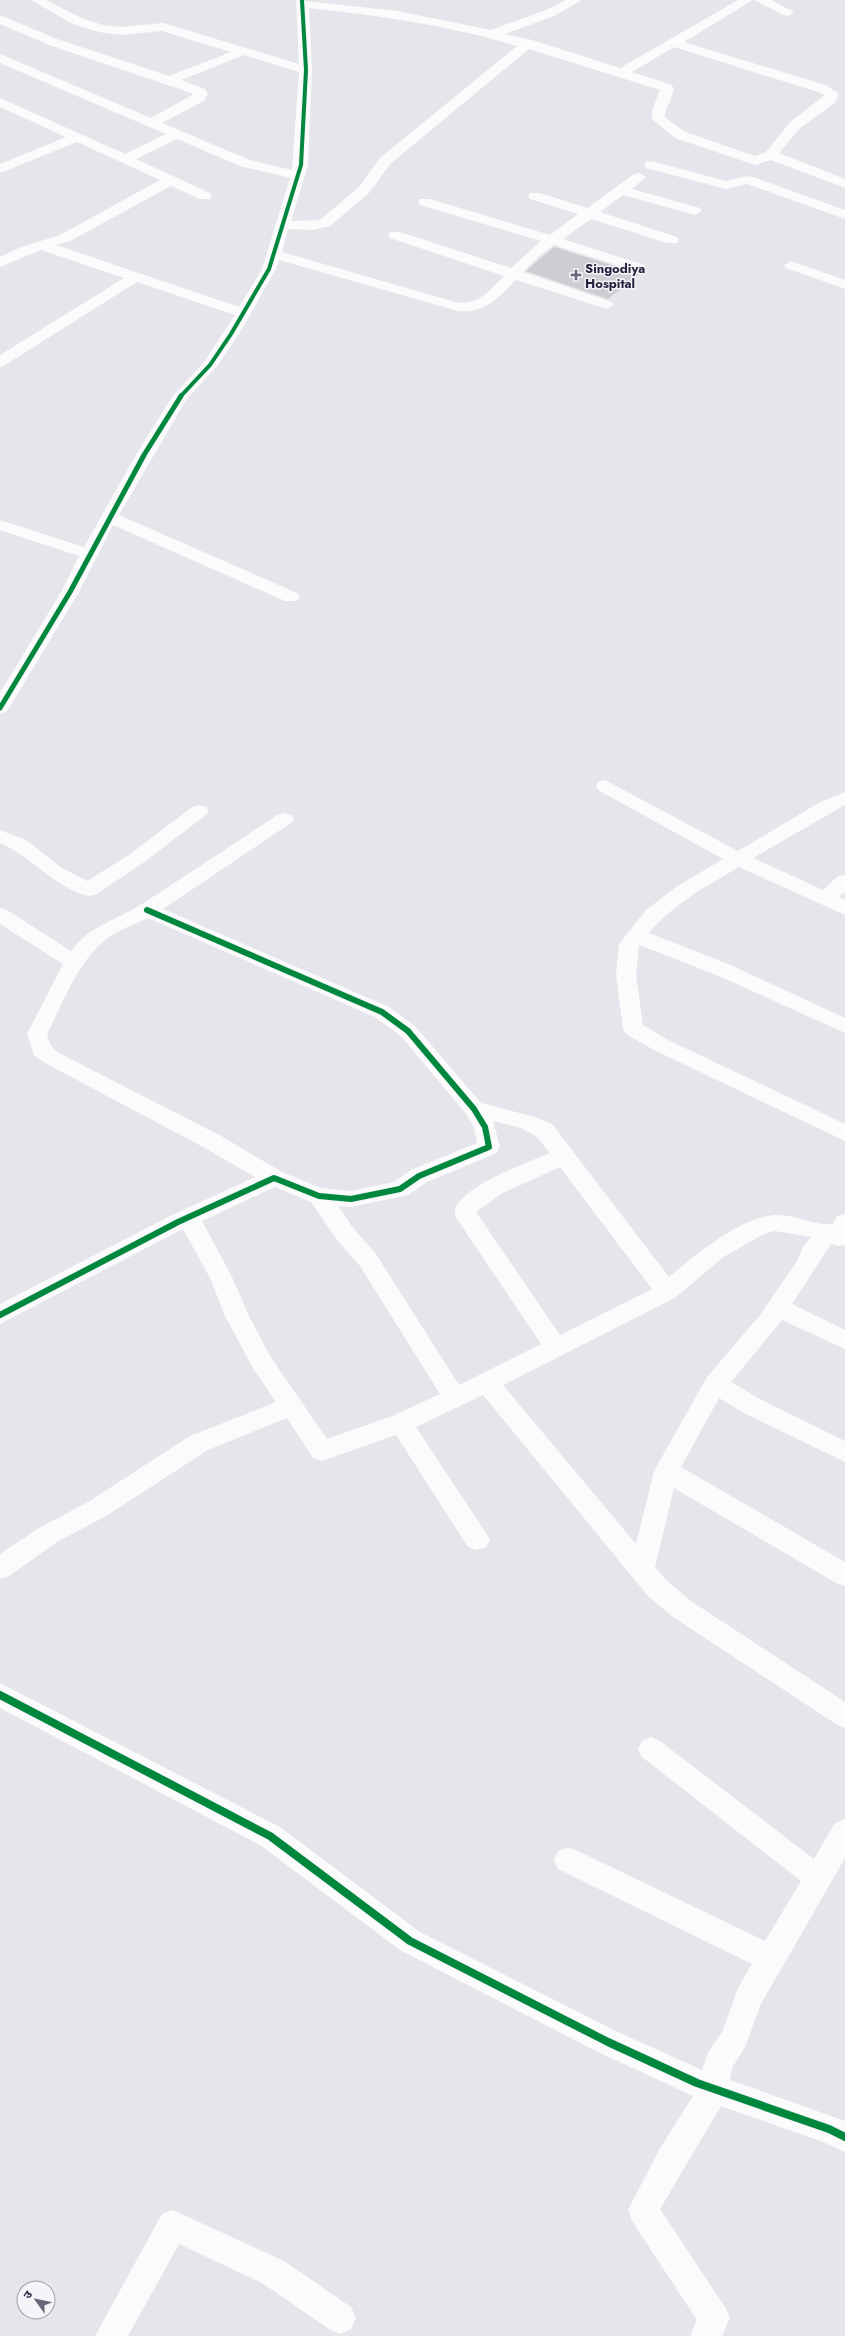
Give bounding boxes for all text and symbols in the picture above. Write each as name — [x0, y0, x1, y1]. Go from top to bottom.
place label: Singodiya Hospital — [585, 259, 645, 293]
marker: Singodiya Hospital — [570, 269, 582, 281]
north arrow — [16, 2280, 56, 2320]
text: उ — [19, 2287, 36, 2302]

